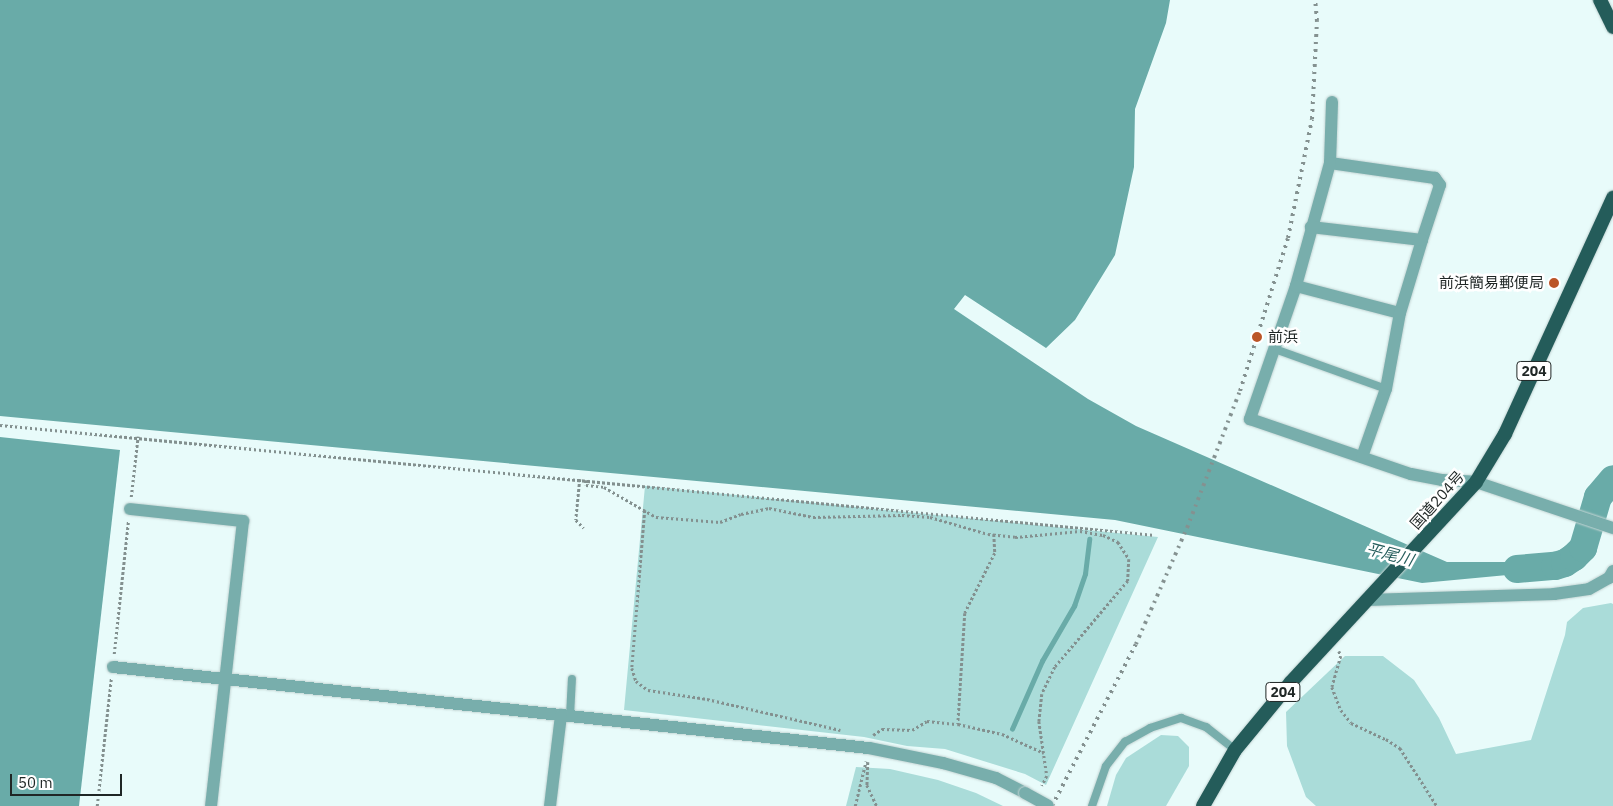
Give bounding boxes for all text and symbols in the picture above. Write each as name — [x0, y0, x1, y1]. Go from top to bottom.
place label: 前浜簡易郵便局 — [1439, 274, 1544, 292]
marker: 前浜簡易郵便局 — [1548, 277, 1560, 289]
place label: 前浜 — [1268, 328, 1298, 346]
marker: 前浜 — [1250, 330, 1264, 344]
road number: 204 — [1515, 360, 1553, 382]
street label: 国道204号 — [1406, 467, 1468, 533]
water label: 平尾川 — [1364, 539, 1416, 569]
road number: 204 — [1264, 680, 1302, 704]
scale bar — [12, 764, 125, 796]
text: 50 m — [18, 773, 53, 792]

